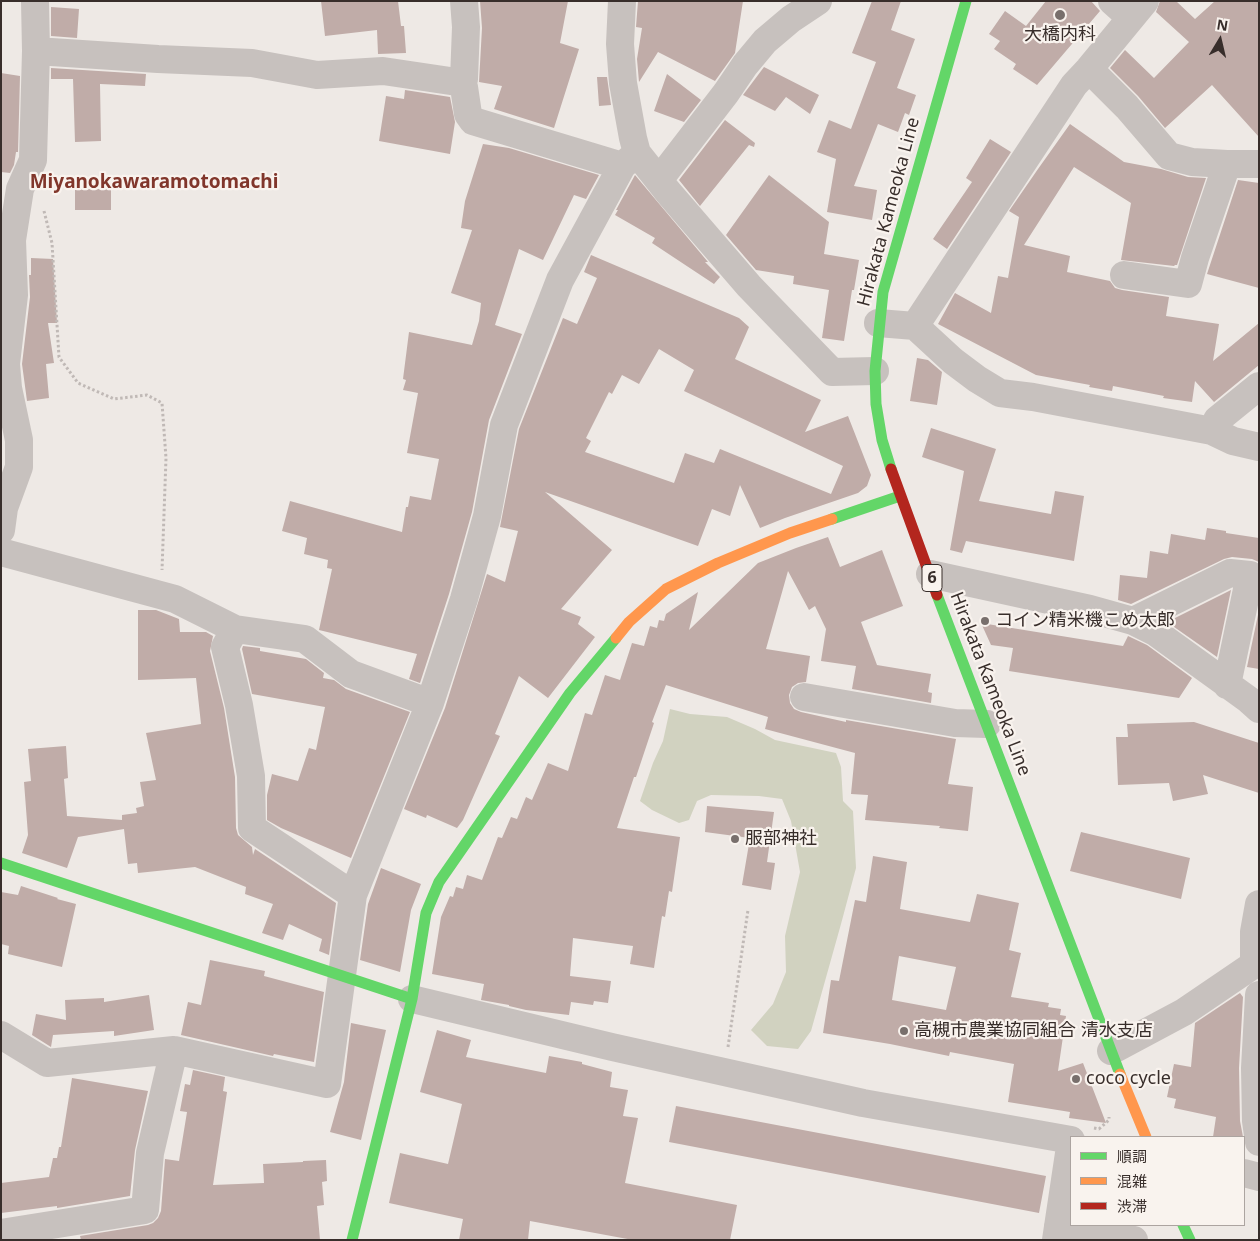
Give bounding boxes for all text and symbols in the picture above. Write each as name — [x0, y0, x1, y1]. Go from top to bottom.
marker: 大橋内科 — [1053, 8, 1067, 22]
text: N — [1215, 14, 1230, 35]
north arrow — [1195, 15, 1245, 65]
place label: 大橋内科 — [1024, 24, 1096, 46]
street label: Hirakata Kameoka Line — [853, 115, 925, 309]
district label: Miyanokawaramotomachi — [30, 172, 278, 194]
road number: 6 — [922, 564, 942, 592]
street label: Hirakata Kameoka Line — [945, 589, 1035, 779]
place label: コイン精米機こめ太郎 — [995, 610, 1175, 632]
marker: コイン精米機こめ太郎 — [979, 615, 991, 627]
place label: 服部神社 — [745, 828, 817, 850]
marker: 服部神社 — [729, 833, 741, 845]
place label: 高槻市農業協同組合 清水支店 — [914, 1020, 1153, 1042]
marker: 高槻市農業協同組合 清水支店 — [898, 1025, 910, 1037]
place label: coco cycle — [1086, 1068, 1171, 1090]
marker: coco cycle — [1070, 1073, 1082, 1085]
legend — [1070, 1136, 1245, 1226]
text: 順調 — [1117, 1146, 1147, 1166]
text: 混雑 — [1117, 1171, 1147, 1191]
text: 渋滞 — [1117, 1196, 1147, 1216]

